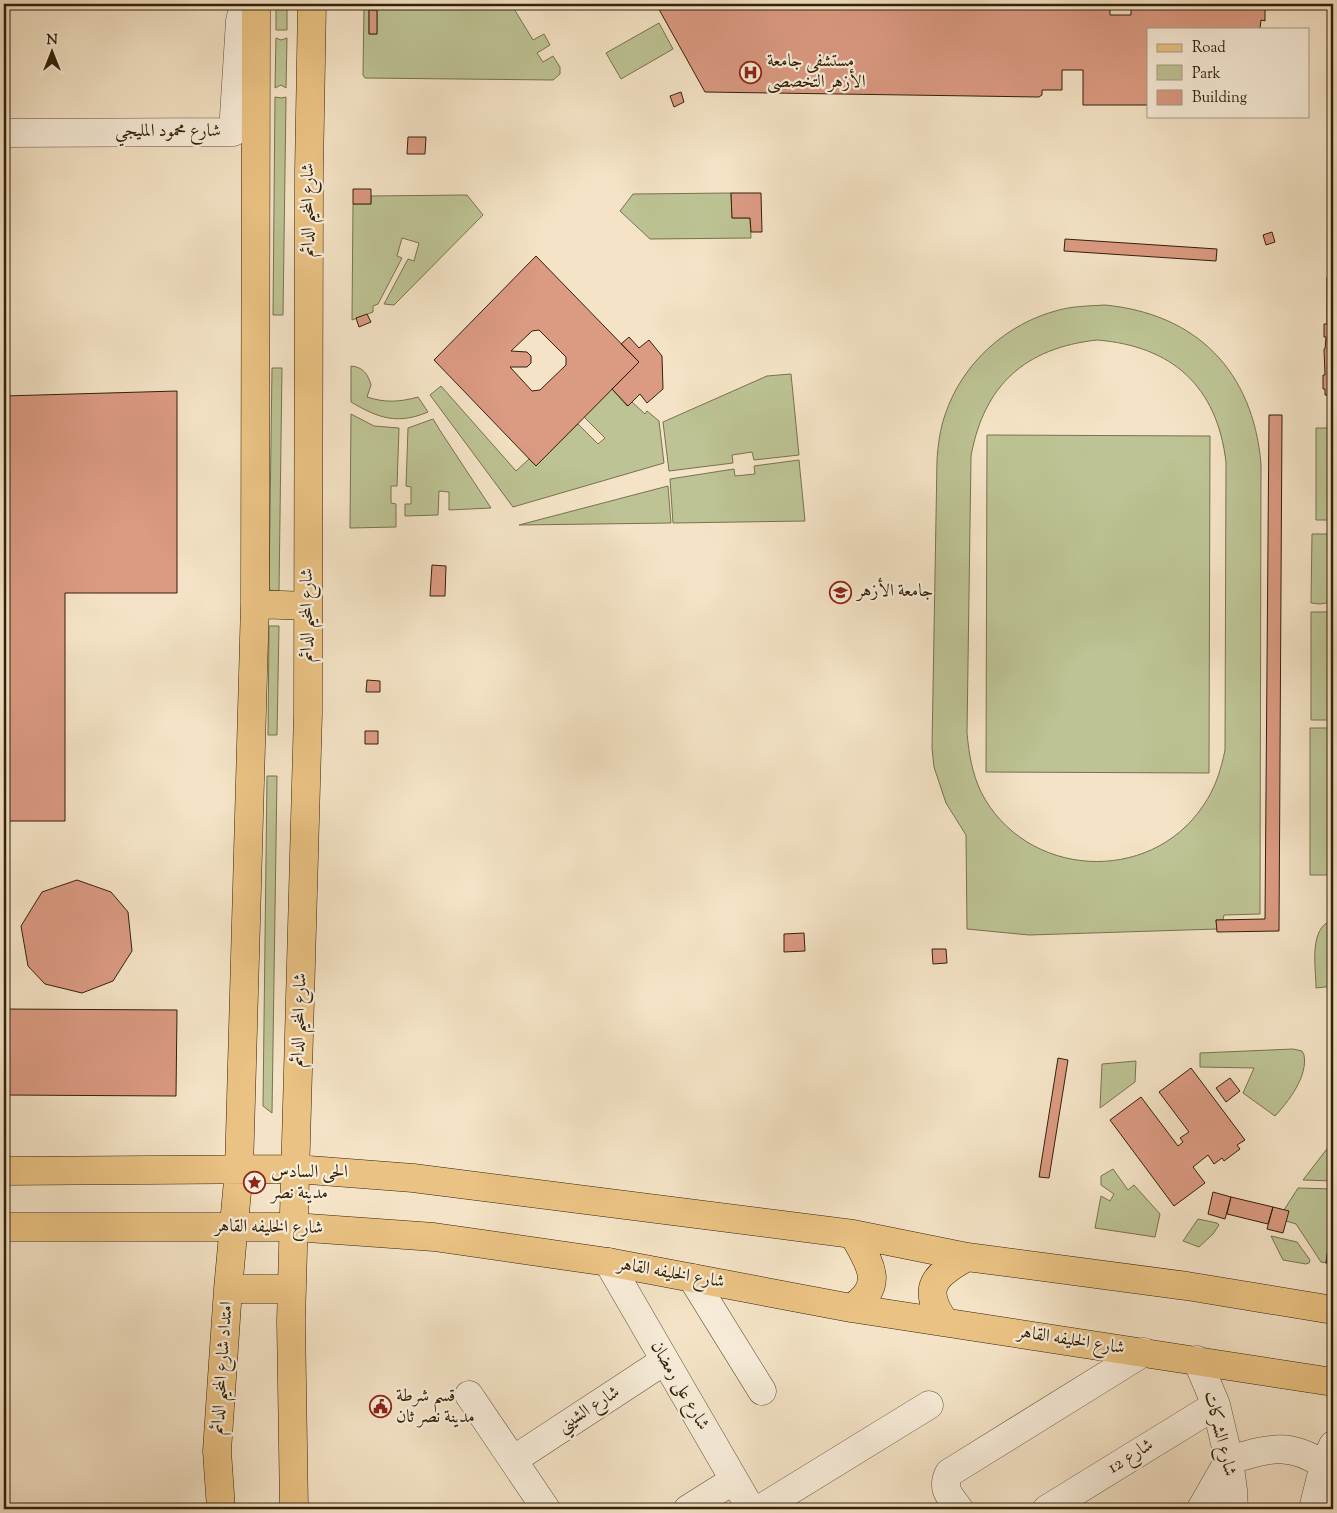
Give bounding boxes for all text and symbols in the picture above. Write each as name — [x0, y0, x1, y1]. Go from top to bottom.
north arrow — [28, 28, 78, 78]
legend — [1147, 28, 1310, 118]
text: N — [46, 31, 58, 51]
text: Road — [1192, 38, 1226, 59]
place label: مستشفى جامعة الأزهر التخصصى — [767, 49, 866, 96]
hospital icon: مستشفى جامعة الأزهر التخصصى — [739, 60, 763, 84]
text: Park — [1192, 64, 1221, 85]
text: Building — [1192, 88, 1247, 109]
street label: شارع محمود المليجي — [115, 119, 221, 147]
street label: شارع المخيم الدائم — [296, 163, 325, 257]
street label: شارع المخيم الدائم — [295, 568, 324, 662]
place label: جامعة الأزهر — [855, 577, 933, 605]
school or university icon: جامعة الأزهر — [829, 580, 853, 604]
street label: شارع المخيم الدائم — [285, 973, 318, 1068]
place label: الحى السادس مدينة نصر — [269, 1160, 348, 1207]
place icon: الحى السادس مدينة نصر — [243, 1171, 267, 1195]
street label: شارع الخليفه القاهر — [213, 1214, 323, 1242]
street label: شارع الخليفه القاهر — [614, 1251, 726, 1296]
street label: امتداد شارع المخيم الدائم — [205, 1300, 244, 1436]
street label: شارع الخليفه القاهر — [1014, 1319, 1126, 1362]
street label: شارع على رمضان — [643, 1336, 715, 1436]
street label: شارع الشيني — [553, 1380, 626, 1442]
place label: قسم شرطة مدينة نصر ثان — [396, 1384, 475, 1431]
street label: شارع الشركات — [1196, 1389, 1242, 1479]
public building icon: قسم شرطة مدينة نصر ثان — [368, 1395, 392, 1419]
street label: شارع 12 — [1103, 1433, 1159, 1481]

